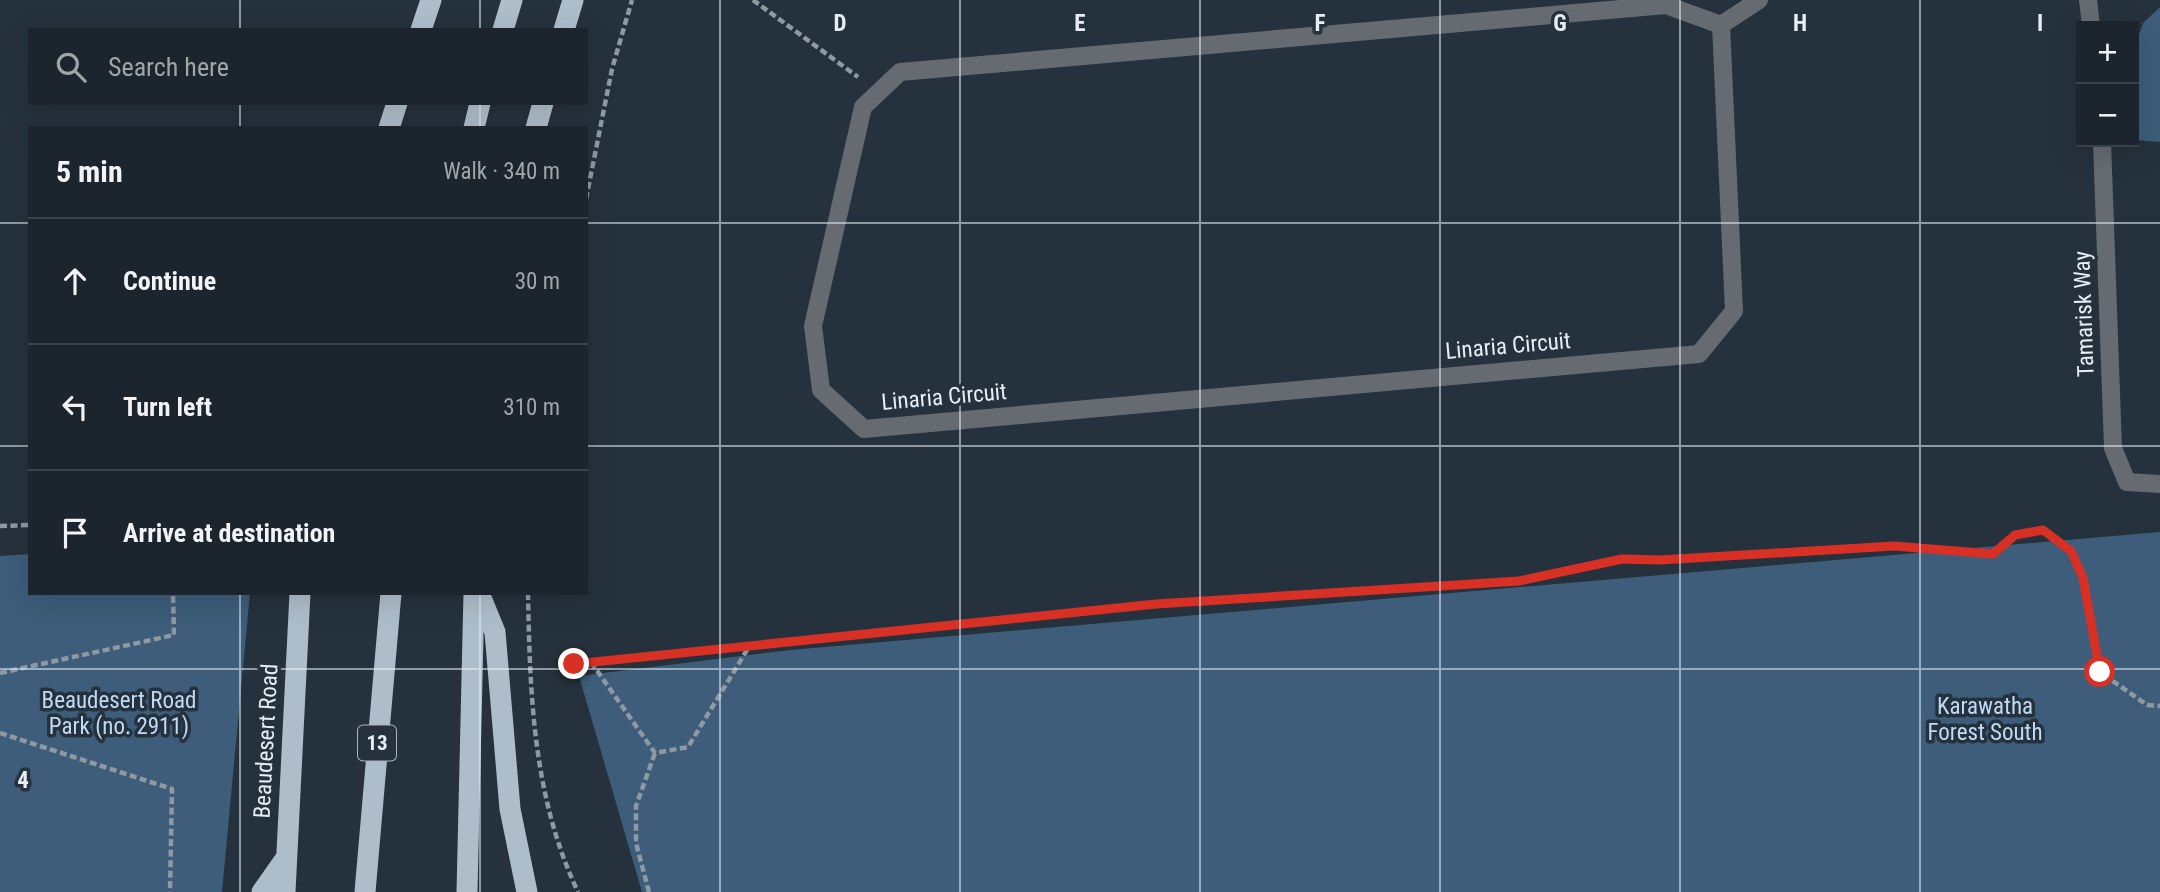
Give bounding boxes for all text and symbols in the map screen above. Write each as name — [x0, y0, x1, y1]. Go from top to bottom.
text: D — [834, 10, 847, 37]
text: E — [1074, 10, 1086, 37]
text: F — [1315, 10, 1326, 37]
text: G — [1553, 10, 1567, 37]
text: H — [1793, 10, 1807, 37]
text: I — [2037, 10, 2043, 37]
map controls — [2076, 21, 2139, 147]
button: + — [2076, 21, 2139, 84]
search box — [28, 28, 588, 105]
icon: search — [52, 48, 90, 86]
text: Search here — [108, 52, 229, 82]
button: − — [2076, 84, 2139, 147]
text: 5 min — [56, 154, 123, 189]
text: Walk · 340 m — [443, 158, 560, 185]
street label: Tamarisk Way — [2068, 250, 2100, 377]
icon: ahead — [56, 262, 94, 300]
text: Continue — [123, 266, 216, 296]
text: 30 m — [515, 268, 560, 295]
street label: Linaria Circuit — [1444, 327, 1572, 365]
street label: Linaria Circuit — [880, 378, 1008, 416]
icon: left — [56, 388, 94, 426]
text: Turn left — [123, 392, 212, 422]
text: 310 m — [503, 394, 560, 421]
icon: arrive — [56, 514, 94, 552]
text: Arrive at destination — [123, 518, 335, 548]
route end — [558, 648, 589, 679]
route start — [2084, 656, 2115, 687]
street label: Beaudesert Road — [248, 663, 284, 819]
park label: Beaudesert Road Park (no. 2911) — [42, 687, 196, 740]
park label: Karawatha Forest South — [1927, 693, 2043, 746]
road number: 13 — [358, 726, 396, 760]
text: 4 — [17, 767, 29, 794]

